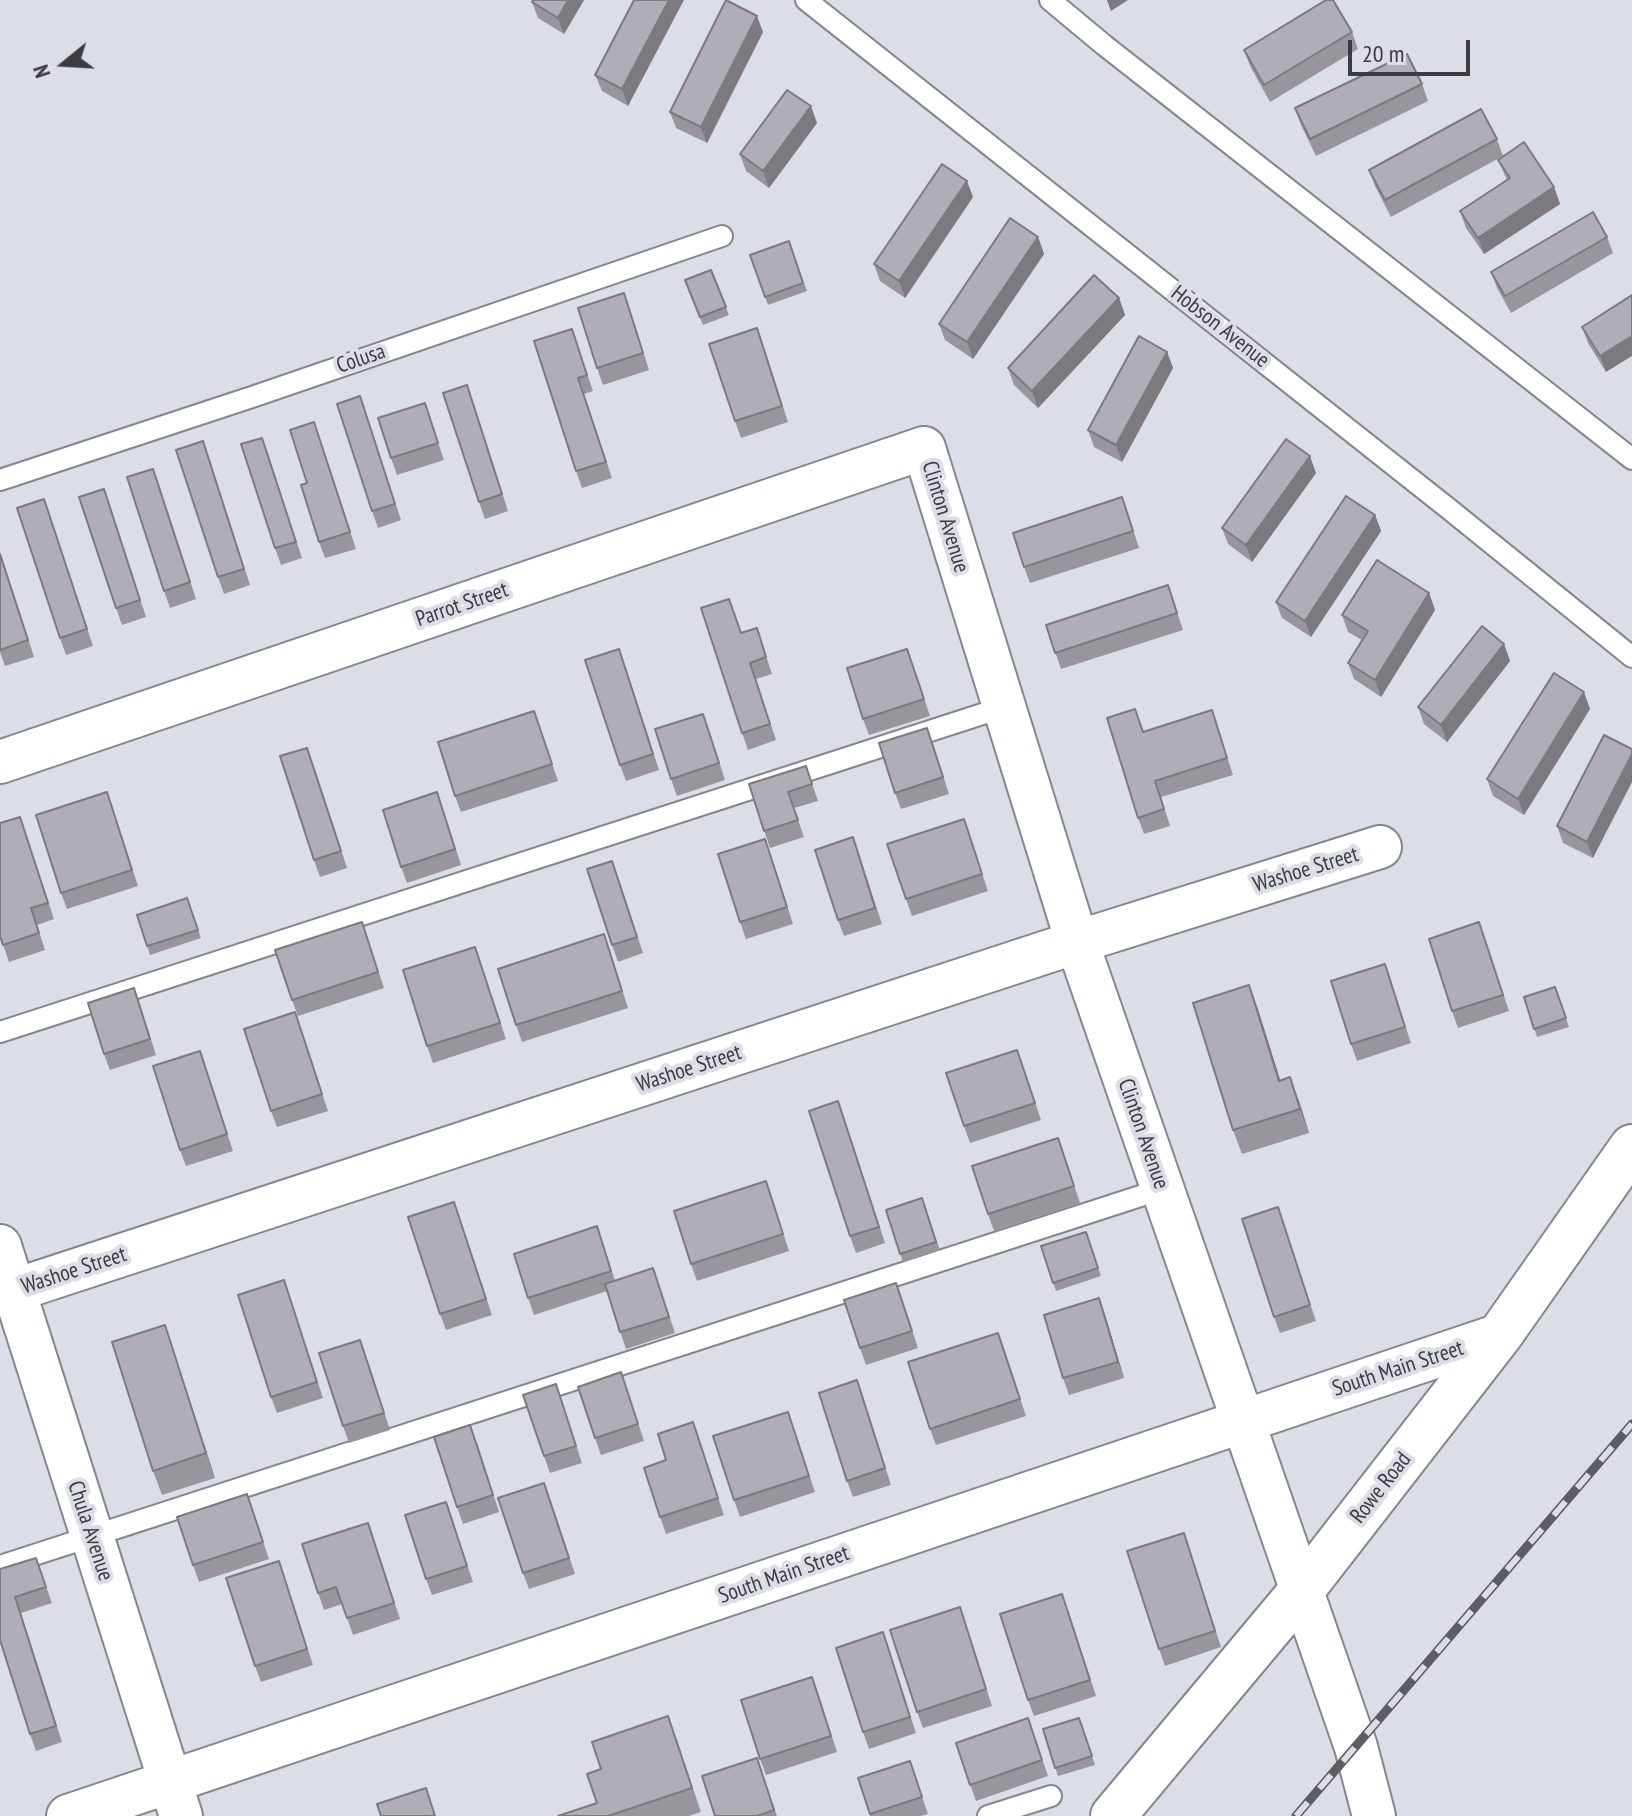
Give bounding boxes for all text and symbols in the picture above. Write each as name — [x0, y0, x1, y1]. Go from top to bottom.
north arrow — [24, 24, 104, 104]
scale bar — [1352, 24, 1474, 74]
text: 20 m — [1362, 38, 1404, 69]
text: N — [26, 61, 56, 81]
street label: Hobson Avenue — [1165, 280, 1275, 374]
street label: Colusa — [333, 338, 389, 380]
street label: Clinton Avenue — [916, 458, 974, 576]
street label: Parrot Street — [412, 577, 512, 633]
street label: Washoe Street — [1250, 841, 1362, 899]
street label: Washoe Street — [633, 1040, 745, 1098]
street label: Clinton Avenue — [1112, 1075, 1174, 1193]
street label: Washoe Street — [18, 1242, 130, 1300]
street label: South Main Street — [1329, 1335, 1467, 1403]
street label: Rowe Road — [1345, 1447, 1417, 1529]
street label: Chula Avenue — [61, 1478, 119, 1584]
street label: South Main Street — [715, 1540, 853, 1610]

